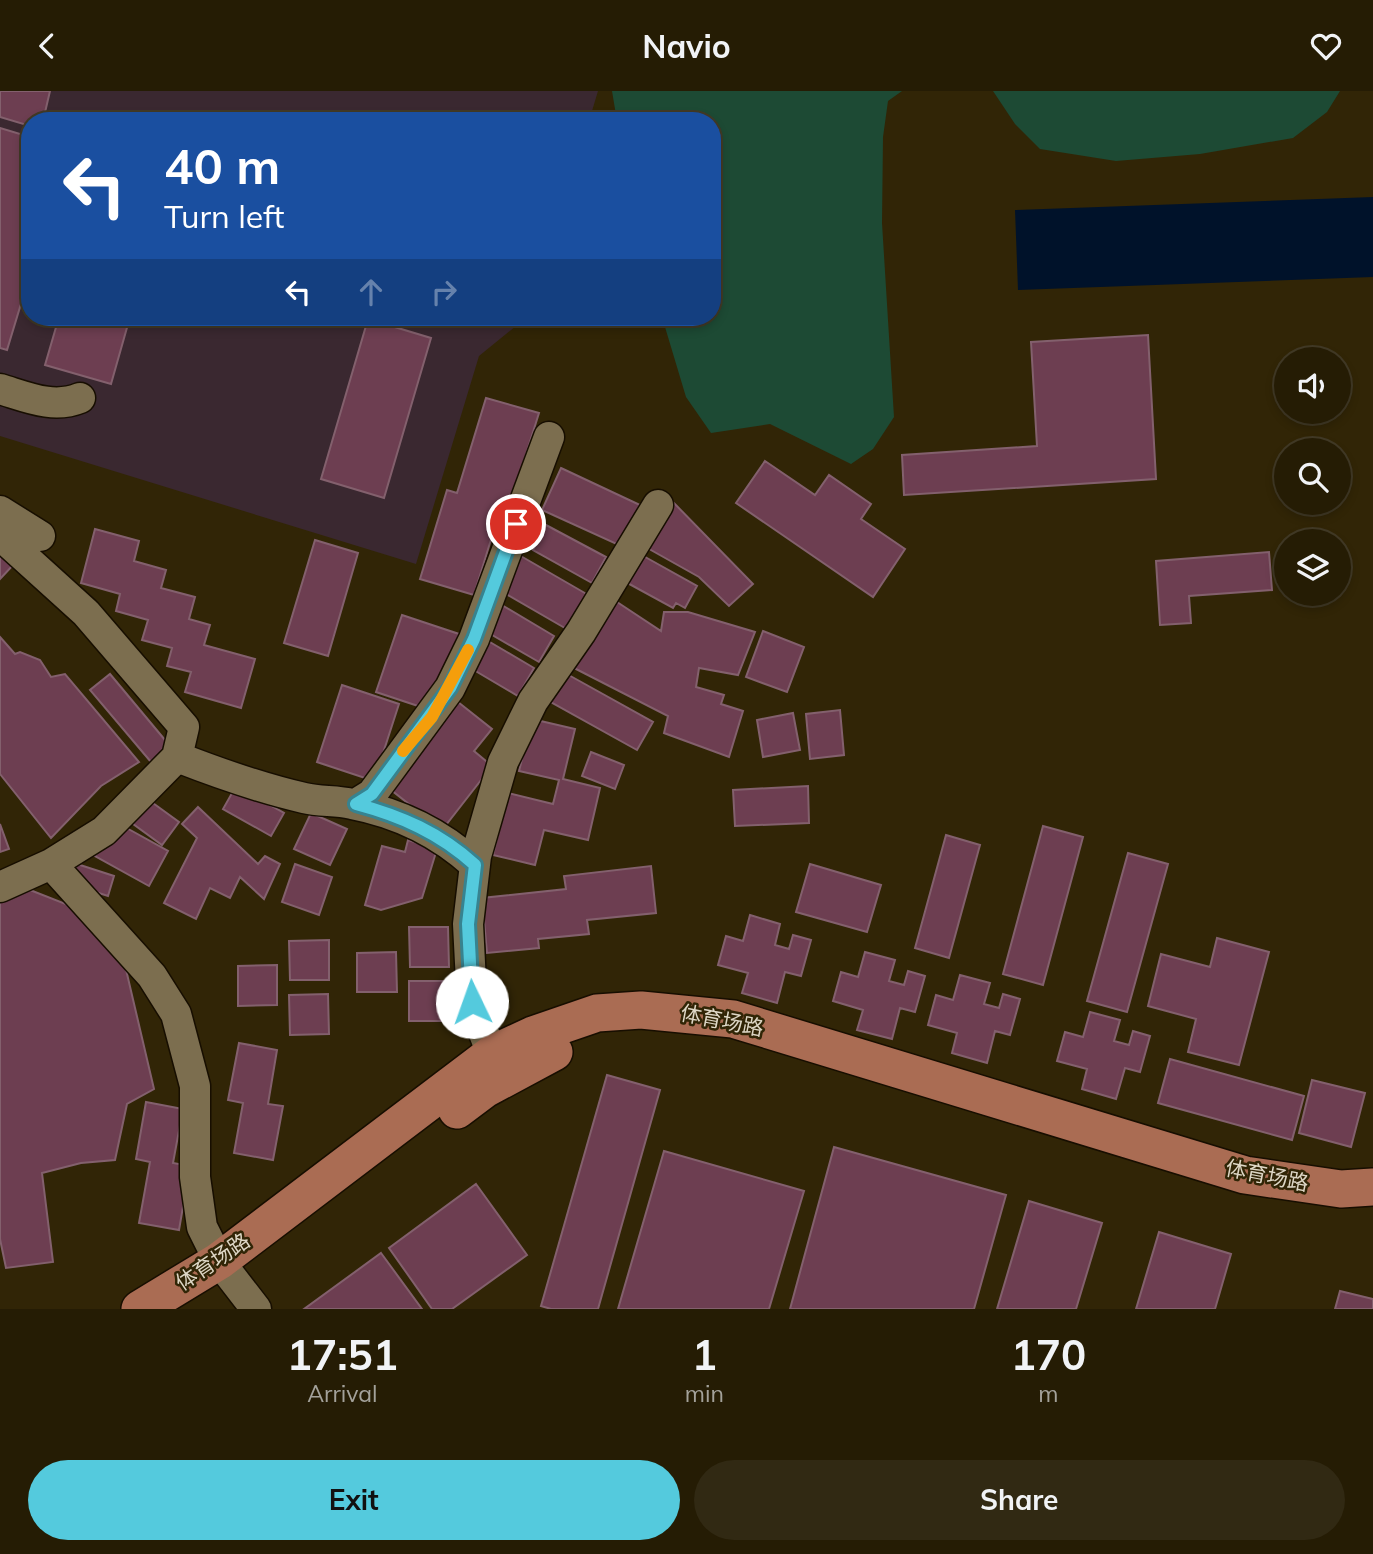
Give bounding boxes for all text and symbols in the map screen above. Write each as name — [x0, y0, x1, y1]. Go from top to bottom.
text: Navio — [642, 26, 731, 66]
icon: back — [28, 27, 66, 65]
icon: heart — [1307, 27, 1345, 65]
text: 40 m — [164, 135, 280, 196]
icon: left — [49, 140, 140, 231]
text: Turn left — [164, 196, 284, 236]
icon: left — [279, 273, 317, 311]
icon: ahead — [352, 273, 390, 311]
icon: right — [425, 273, 463, 311]
map controls — [1274, 347, 1351, 606]
button: sound — [1274, 347, 1351, 424]
button: search — [1274, 438, 1351, 515]
pin — [486, 494, 546, 554]
icon: arrive — [497, 505, 535, 543]
button: layers — [1274, 529, 1351, 606]
position arrow — [435, 965, 509, 1039]
street label: 体育场路 — [678, 999, 766, 1041]
street label: 体育场路 — [1223, 1154, 1311, 1196]
street label: 体育场路 — [170, 1227, 255, 1295]
text: 17:51 — [287, 1328, 398, 1381]
text: 1 — [692, 1328, 717, 1381]
text: 170 — [1011, 1328, 1086, 1381]
text: Arrival — [307, 1379, 378, 1408]
text: min — [685, 1379, 724, 1408]
text: m — [1038, 1379, 1059, 1408]
button: Exit — [28, 1460, 680, 1540]
button: Share — [694, 1460, 1345, 1540]

